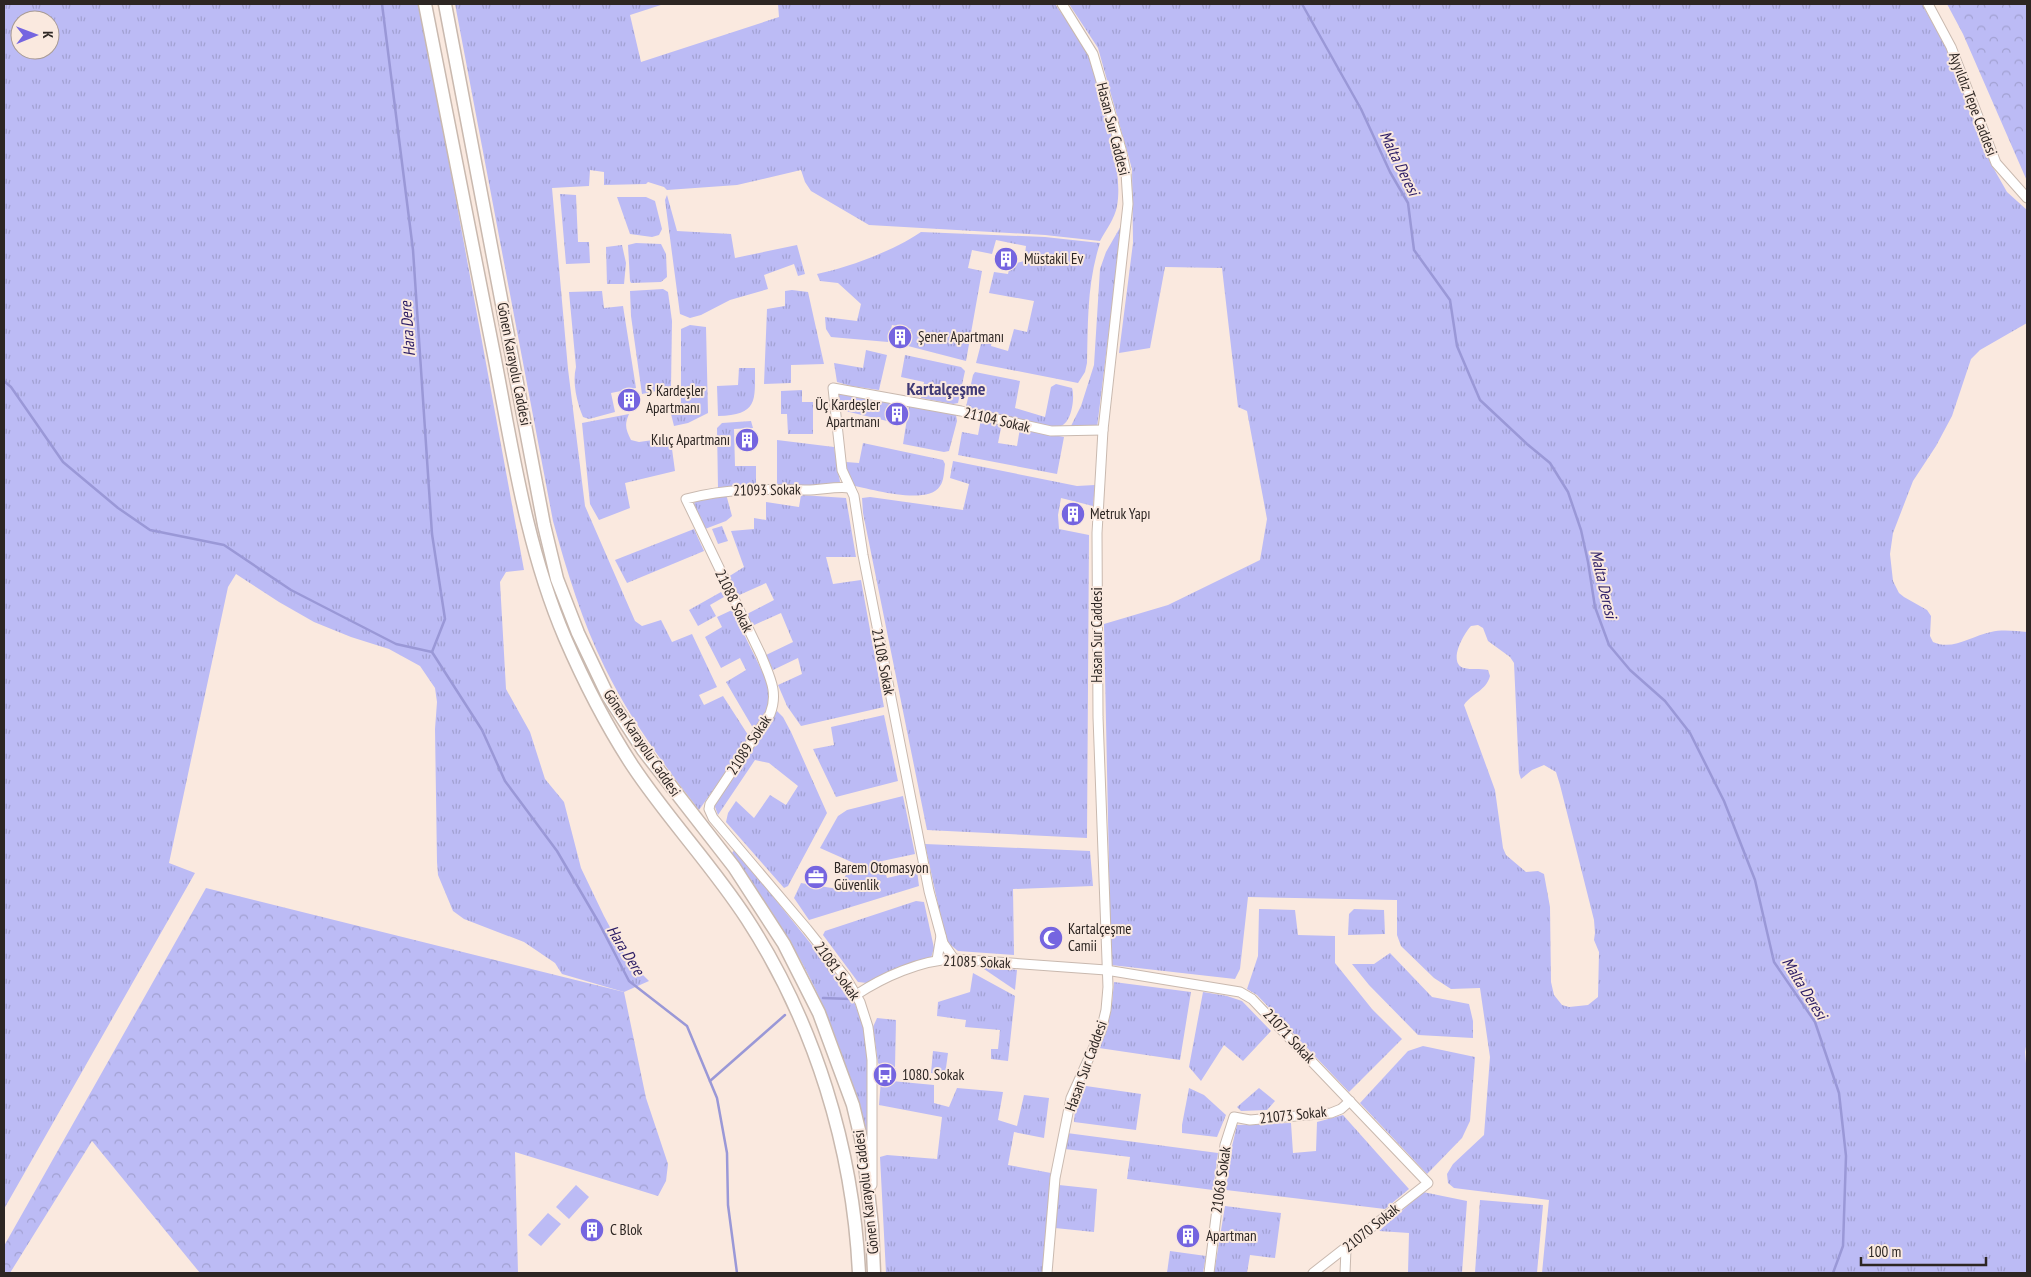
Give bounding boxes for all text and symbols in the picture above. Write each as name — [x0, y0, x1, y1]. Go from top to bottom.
north arrow — [10, 10, 60, 60]
text: K — [39, 31, 57, 39]
street label: Ayyıldız Tepe Caddesi — [1945, 49, 2002, 159]
street label: Hasan Sur Caddesi — [1093, 80, 1134, 177]
water label: Malta Deresi — [1376, 127, 1425, 201]
building icon: Müstakil Ev — [993, 246, 1019, 272]
place label: Müstakil Ev — [1024, 249, 1083, 268]
water label: Hara Dere — [395, 299, 419, 357]
street label: Gönen Karayolu Caddesi — [493, 301, 536, 427]
building icon: Şener Apartmanı — [887, 324, 913, 350]
place label: Şener Apartmanı — [918, 327, 1004, 346]
district label: Kartalçeşme — [906, 377, 986, 400]
place label: 5 Kardeşler Apartmanı — [646, 381, 706, 417]
building icon: 5 Kardeşler Apartmanı — [616, 387, 642, 413]
place label: Üç Kardeşler Apartmanı — [815, 395, 881, 431]
building icon: Üç Kardeşler Apartmanı — [884, 401, 910, 427]
street label: 21104 Sokak — [962, 403, 1032, 436]
building icon: Kılıç Apartmanı — [734, 427, 760, 453]
place label: Kılıç Apartmanı — [651, 430, 730, 449]
street label: 21093 Sokak — [733, 479, 801, 500]
building icon: Metruk Yapı — [1060, 501, 1086, 527]
place label: Metruk Yapı — [1090, 504, 1151, 523]
water label: Malta Deresi — [1586, 548, 1622, 623]
street label: 21088 Sokak — [711, 566, 758, 635]
street label: Hasan Sur Caddesi — [1087, 587, 1106, 683]
street label: 21108 Sokak — [868, 627, 899, 697]
street label: Gönen Karayolu Caddesi — [600, 686, 685, 800]
street label: 21089 Sokak — [722, 711, 775, 778]
place label: Barem Otomasyon Güvenlik — [834, 858, 929, 894]
office icon: Barem Otomasyon Güvenlik — [803, 864, 829, 890]
place label: Kartalçeşme Camii — [1068, 919, 1131, 955]
water label: Hara Dere — [603, 921, 650, 980]
mosque icon: Kartalçeşme Camii — [1038, 925, 1064, 951]
street label: 21081 Sokak — [810, 938, 865, 1004]
street label: 21085 Sokak — [943, 951, 1011, 972]
water label: Malta Deresi — [1778, 953, 1833, 1025]
street label: 21071 Sokak — [1259, 1005, 1319, 1067]
street label: Hasan Sur Caddesi — [1060, 1018, 1111, 1114]
bus stop icon: 1080. Sokak — [872, 1062, 898, 1088]
place label: 1080. Sokak — [902, 1065, 965, 1084]
street label: 21073 Sokak — [1258, 1102, 1328, 1127]
street label: Gönen Karayolu Caddesi — [848, 1129, 883, 1255]
street label: 21068 Sokak — [1206, 1145, 1235, 1215]
street label: 21070 Sokak — [1338, 1199, 1403, 1256]
building icon: C Blok — [579, 1217, 605, 1243]
place label: C Blok — [610, 1220, 643, 1239]
building icon: Apartman — [1175, 1223, 1201, 1249]
place label: Apartman — [1206, 1226, 1257, 1245]
scale bar — [1861, 1234, 1986, 1266]
text: 100 m — [1868, 1242, 1901, 1261]

